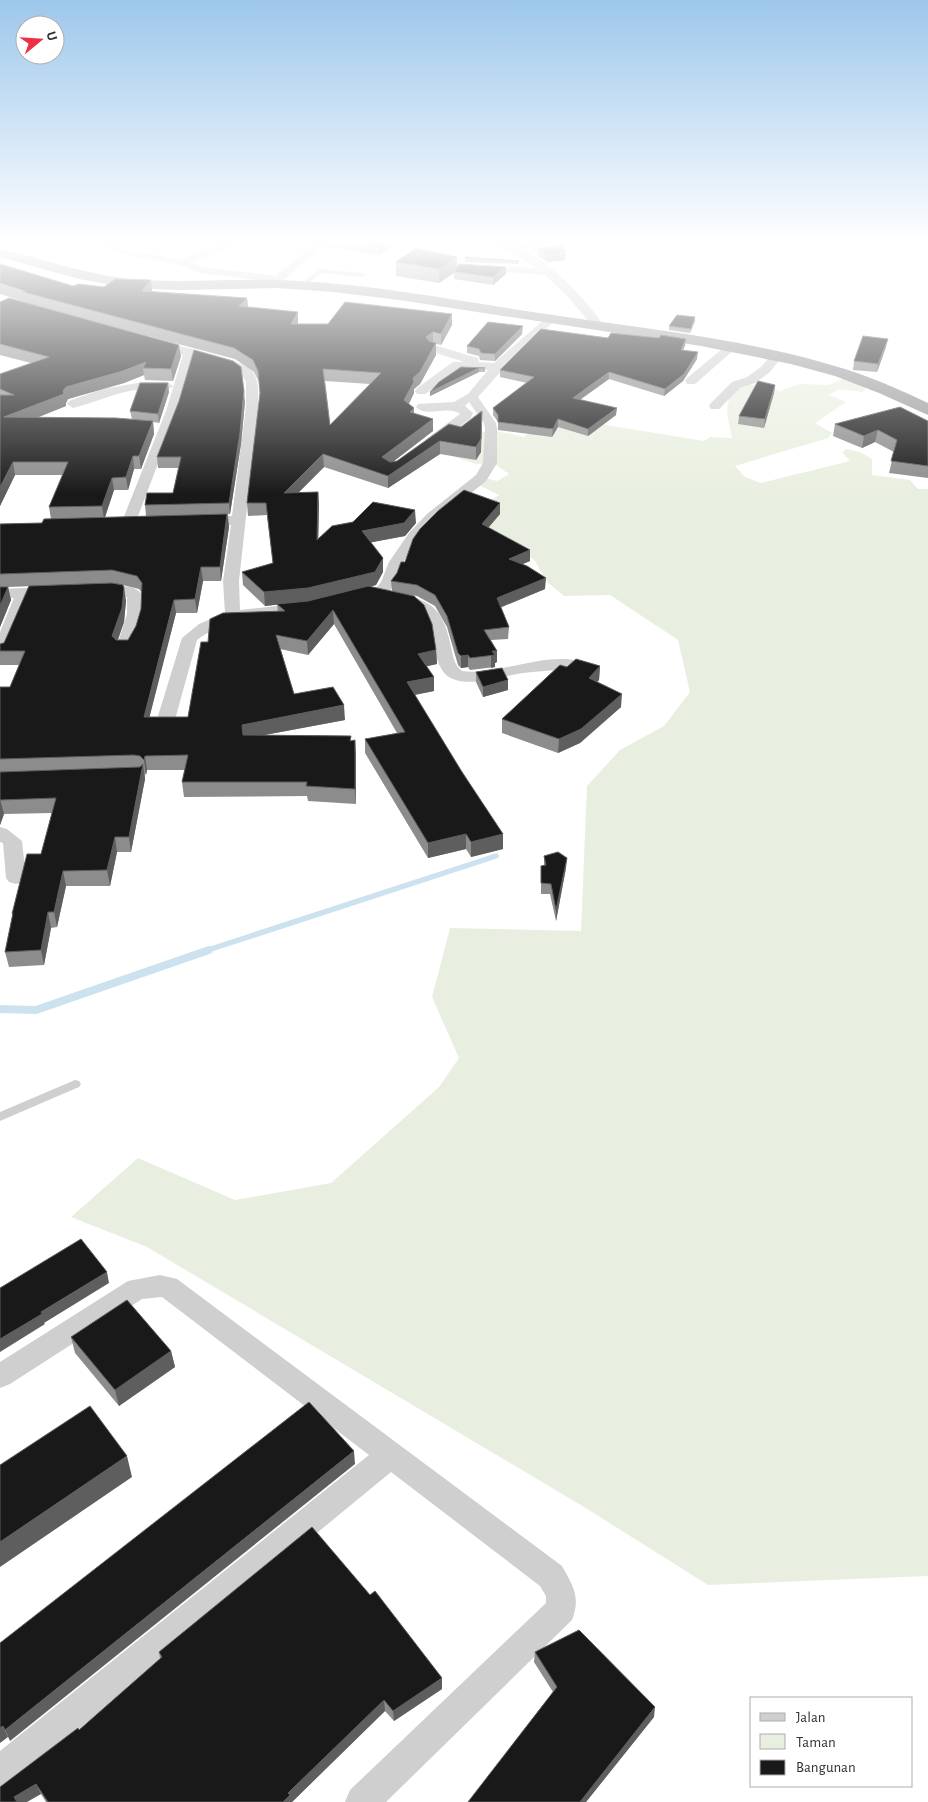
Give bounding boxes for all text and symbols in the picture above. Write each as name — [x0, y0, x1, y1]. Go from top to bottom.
north arrow — [15, 15, 65, 65]
text: U — [43, 30, 59, 43]
legend — [750, 1697, 913, 1787]
text: Jalan — [796, 1710, 826, 1725]
text: Taman — [796, 1735, 836, 1750]
text: Bangunan — [796, 1760, 856, 1775]

